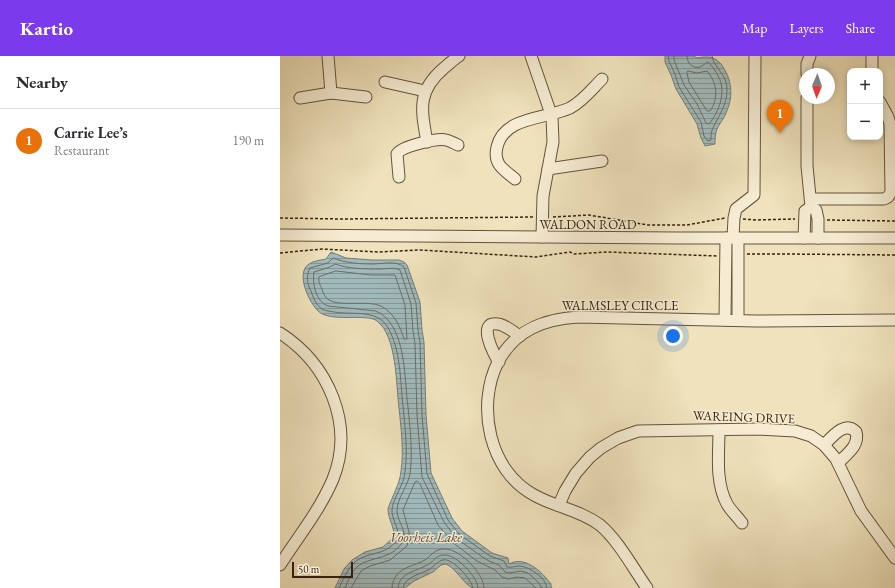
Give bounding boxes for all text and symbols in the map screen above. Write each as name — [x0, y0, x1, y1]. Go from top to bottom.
text: Kartio — [20, 16, 73, 41]
text: Map — [742, 19, 767, 37]
text: Layers — [789, 19, 824, 37]
text: Share — [846, 19, 875, 37]
north arrow — [799, 68, 835, 104]
map controls — [847, 68, 883, 140]
button: + — [847, 68, 883, 104]
text: Nearby — [16, 71, 68, 93]
pin: 1 — [767, 100, 793, 133]
button: − — [847, 104, 883, 140]
text: Carrie Lee’s — [54, 123, 128, 142]
text: 1 — [26, 132, 32, 149]
text: 190 m — [233, 132, 264, 149]
text: Restaurant — [54, 142, 109, 159]
street label: WALDON ROAD — [539, 216, 637, 233]
street label: WALMSLEY CIRCLE — [562, 297, 678, 314]
your location — [663, 326, 683, 346]
street label: WAREING DRIVE — [693, 407, 795, 427]
water label: Voorheis Lake — [390, 528, 462, 546]
scale bar — [292, 560, 353, 579]
text: 50 m — [298, 562, 319, 576]

